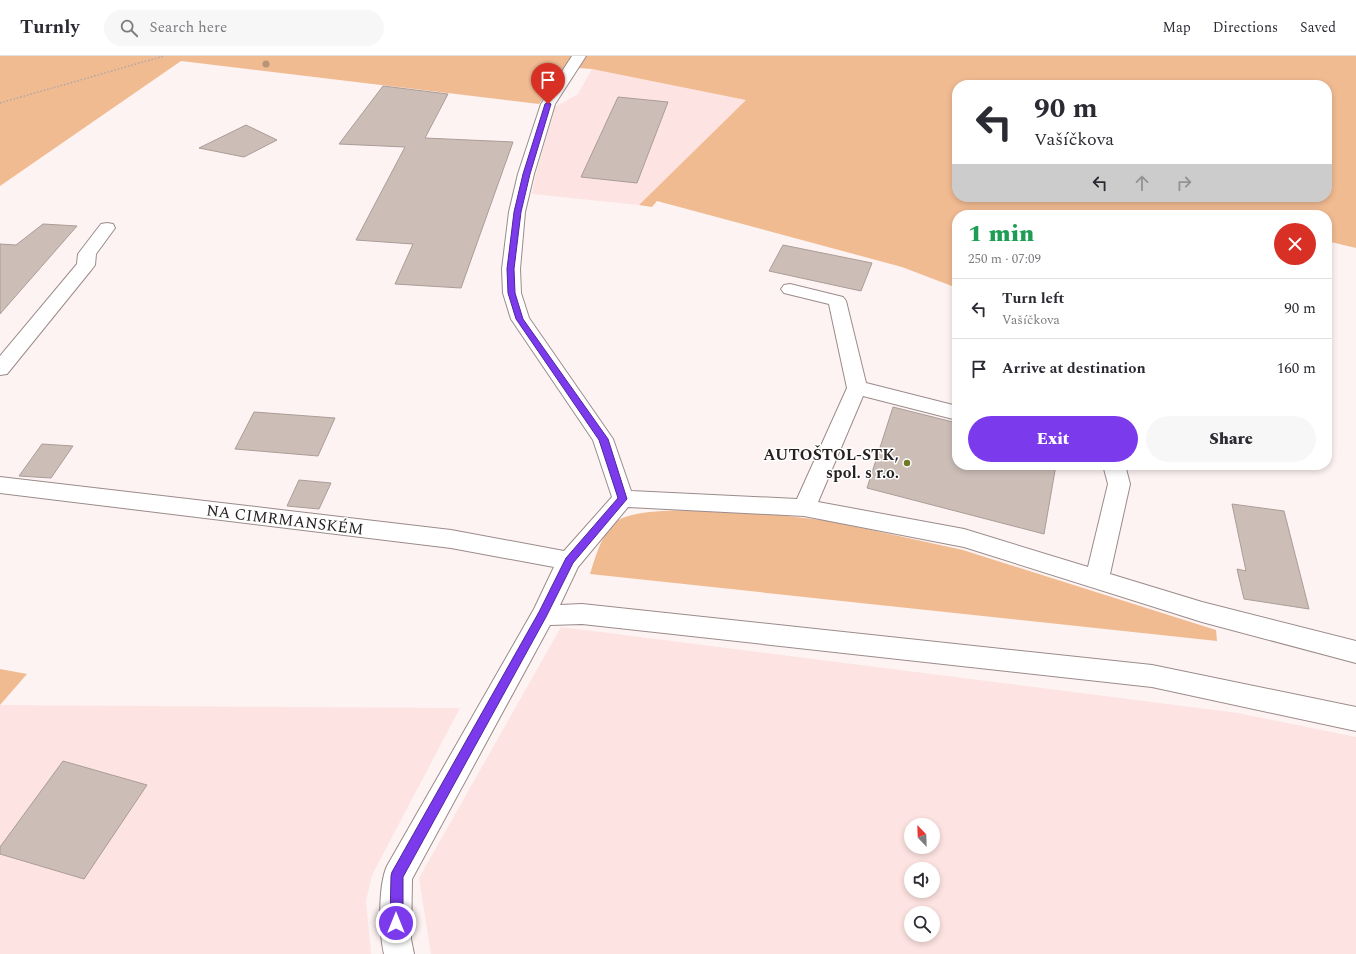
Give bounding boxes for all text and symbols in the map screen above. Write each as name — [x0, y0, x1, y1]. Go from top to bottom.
search box — [104, 10, 384, 46]
text: Turnly — [20, 13, 80, 42]
text: Search here — [150, 16, 227, 39]
icon: search — [118, 17, 140, 39]
text: Map — [1163, 17, 1191, 38]
text: Directions — [1213, 17, 1278, 38]
text: Saved — [1300, 17, 1336, 38]
pin — [531, 63, 565, 104]
icon: arrive — [537, 69, 559, 91]
text: 90 m — [1034, 87, 1098, 130]
icon: left — [968, 96, 1020, 148]
text: Vašíčkova — [1034, 126, 1114, 153]
icon: left — [1089, 172, 1111, 194]
icon: ahead — [1131, 172, 1153, 194]
icon: right — [1173, 172, 1195, 194]
text: 1 min — [968, 216, 1034, 252]
button: close — [1274, 223, 1316, 265]
text: 250 m · 07:09 — [968, 249, 1041, 269]
text: Turn left — [1002, 287, 1064, 310]
text: 90 m — [1284, 297, 1316, 320]
icon: left — [968, 298, 990, 320]
text: Vašíčkova — [1002, 310, 1060, 330]
text: Arrive at destination — [1002, 357, 1146, 380]
text: 160 m — [1277, 357, 1316, 380]
icon: arrive — [968, 358, 990, 380]
button: Exit — [968, 416, 1138, 462]
button: Share — [1146, 416, 1316, 462]
place label: AUTOŠTOL-STK, spol. s r.o. — [763, 443, 899, 485]
marker: AUTOŠTOL-STK, spol. s r.o. — [902, 458, 912, 468]
street label: NA CIMRMANSKÉM — [205, 498, 365, 542]
north arrow — [904, 818, 940, 854]
map controls — [904, 818, 940, 942]
button: sound — [904, 862, 940, 898]
position arrow — [375, 902, 417, 944]
button: search — [904, 906, 940, 942]

